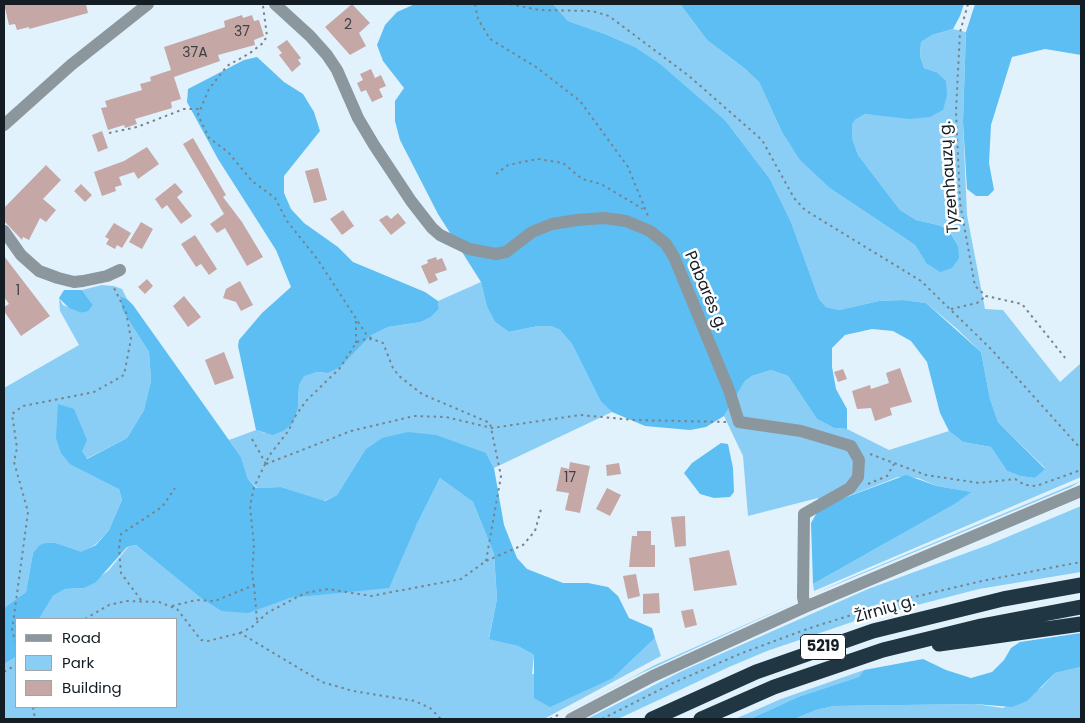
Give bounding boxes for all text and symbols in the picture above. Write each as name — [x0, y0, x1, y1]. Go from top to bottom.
house number: 2 — [344, 17, 352, 33]
house number: 37 — [234, 24, 250, 40]
house number: 37A — [182, 45, 208, 61]
street label: Tyzenhauzų g. — [937, 120, 963, 234]
street label: Pabarės g. — [680, 248, 730, 334]
house number: 1 — [16, 283, 20, 299]
house number: 17 — [564, 470, 576, 486]
street label: Žirnių g. — [853, 592, 917, 628]
legend — [15, 618, 178, 708]
text: Road — [62, 627, 101, 648]
road number: 5219 — [800, 634, 846, 660]
text: Park — [62, 652, 94, 673]
text: Building — [62, 677, 122, 698]

